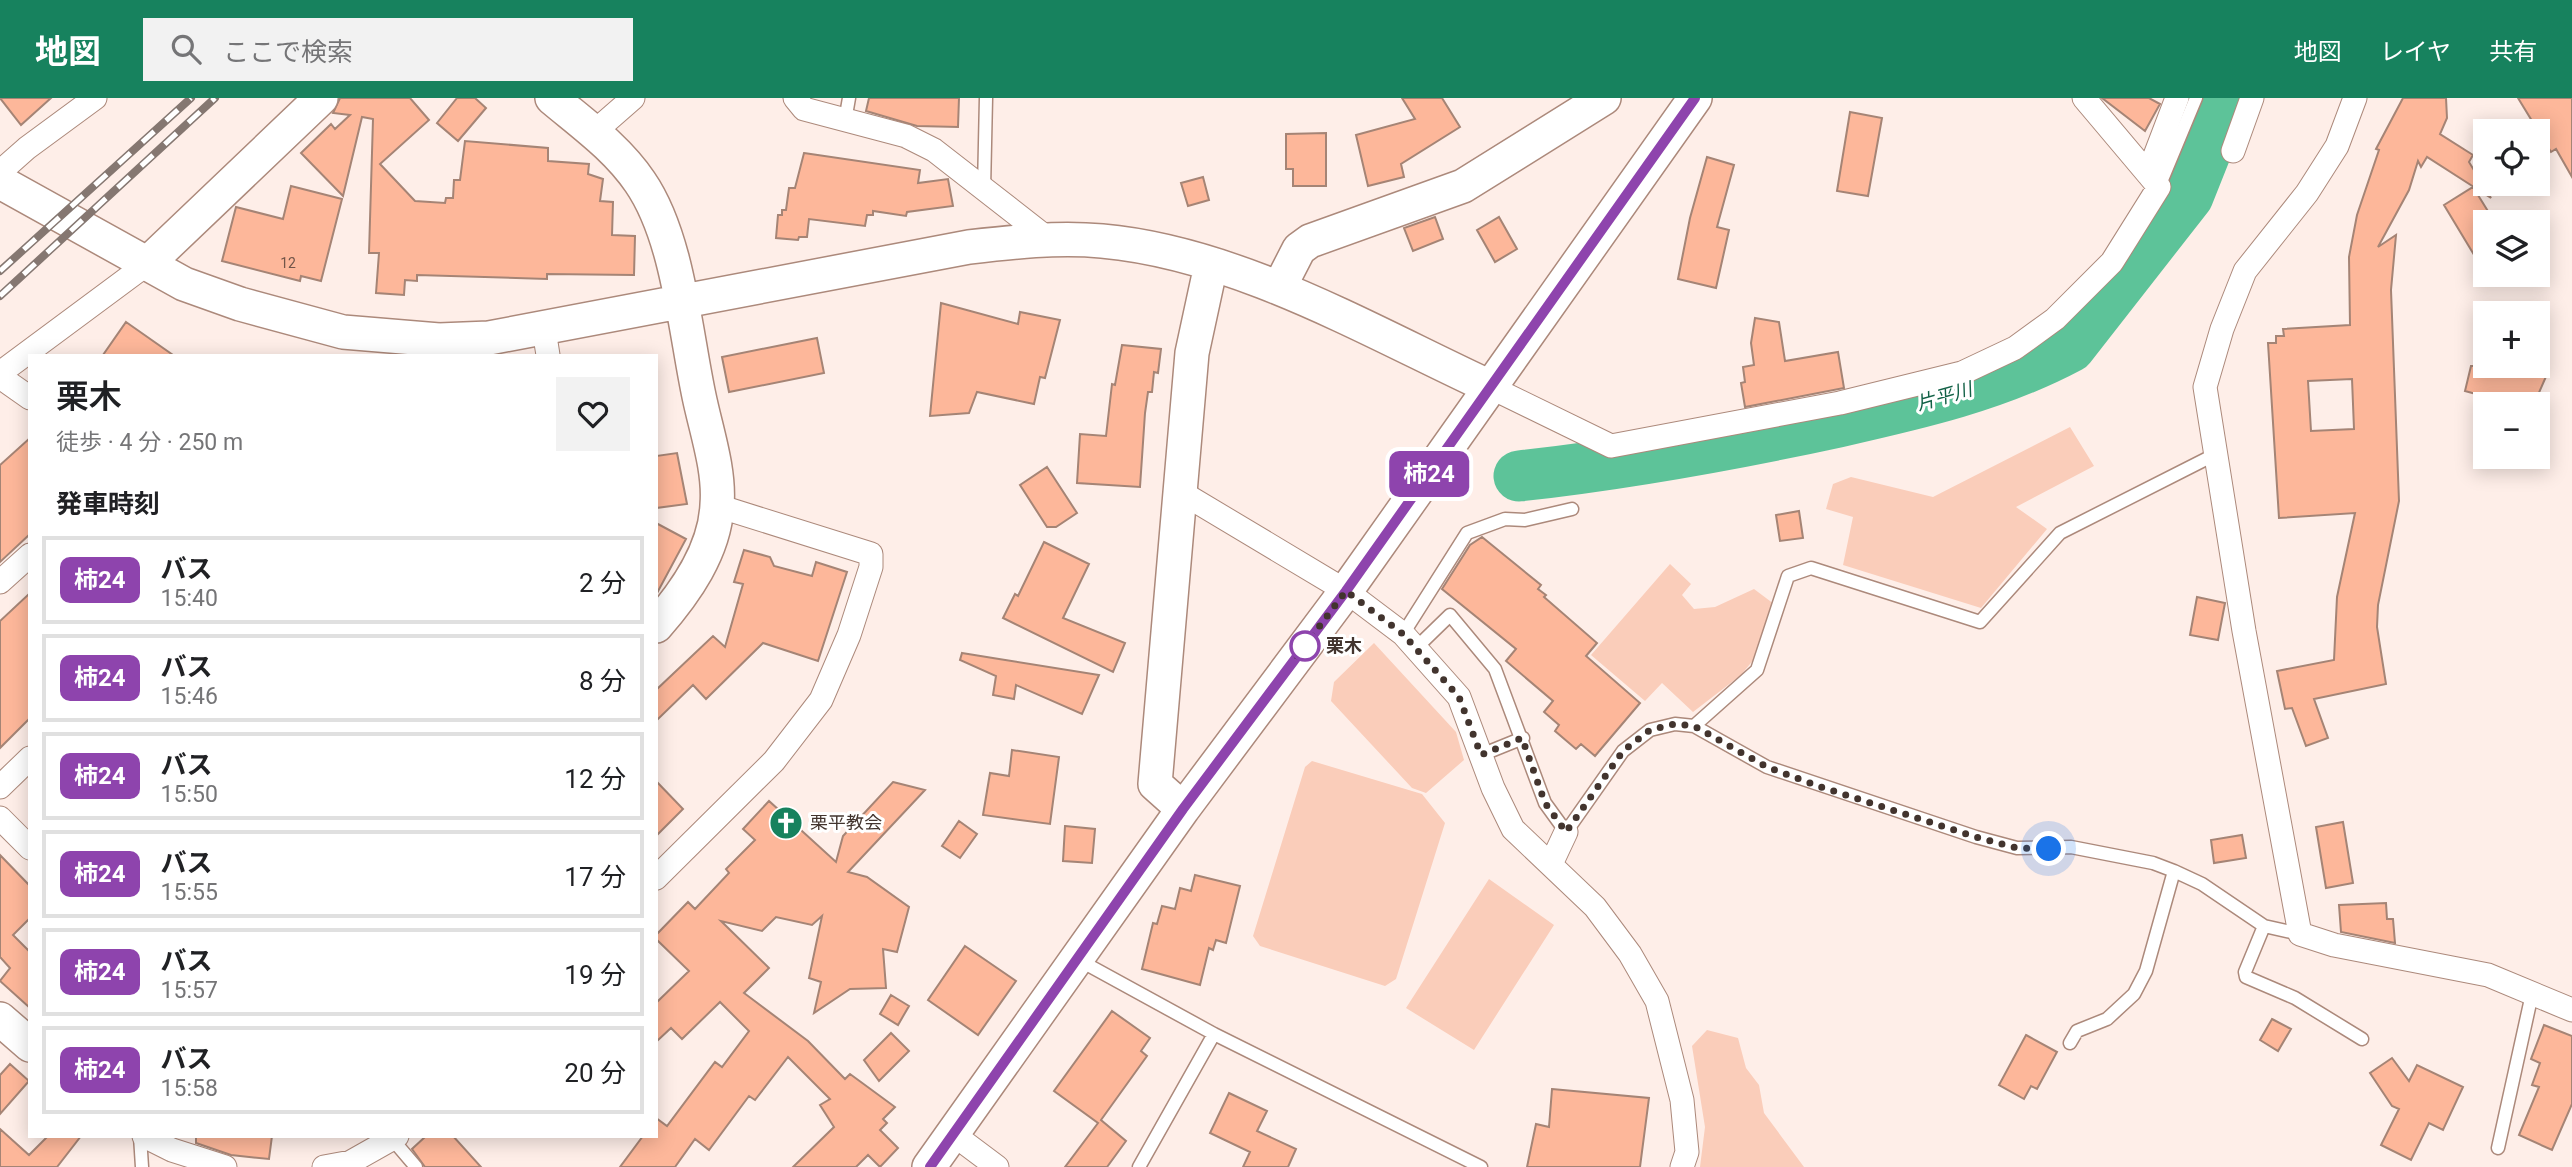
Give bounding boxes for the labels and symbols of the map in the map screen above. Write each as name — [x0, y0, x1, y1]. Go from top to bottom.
house number: 12 — [280, 255, 296, 271]
water label: 片平川 — [1914, 377, 1977, 415]
line badge: 柿24 — [1389, 451, 1469, 497]
marker: 栗木 — [1290, 631, 1320, 661]
place label: 栗木 — [1326, 635, 1362, 656]
church icon: 栗平教会 — [767, 804, 805, 842]
place label: 栗平教会 — [810, 812, 882, 833]
your location — [2031, 831, 2066, 866]

